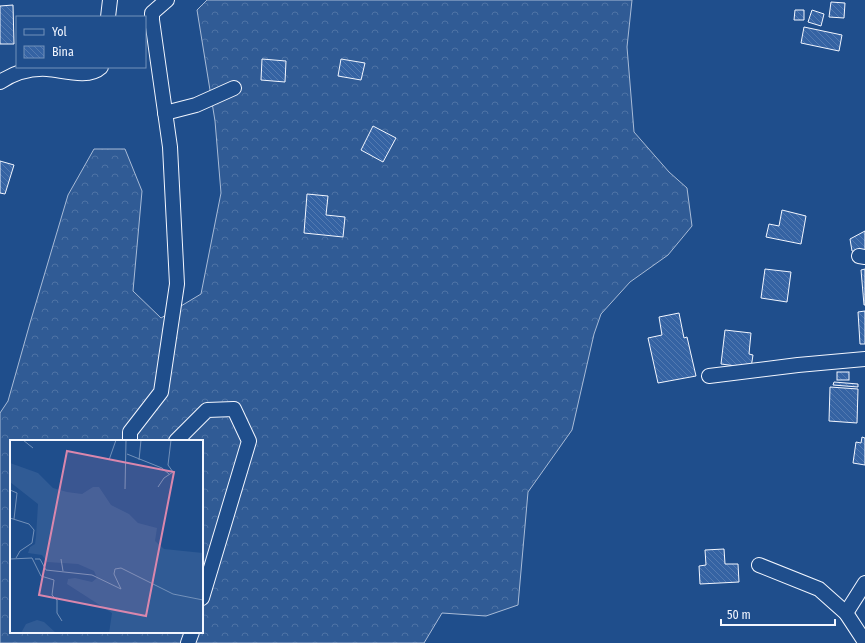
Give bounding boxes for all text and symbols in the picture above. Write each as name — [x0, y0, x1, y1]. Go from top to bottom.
legend — [16, 16, 146, 68]
text: Yol — [52, 25, 67, 39]
text: Bina — [52, 45, 74, 59]
inset map — [10, 440, 203, 633]
scale bar — [721, 601, 835, 627]
text: 50 m — [727, 608, 751, 622]

